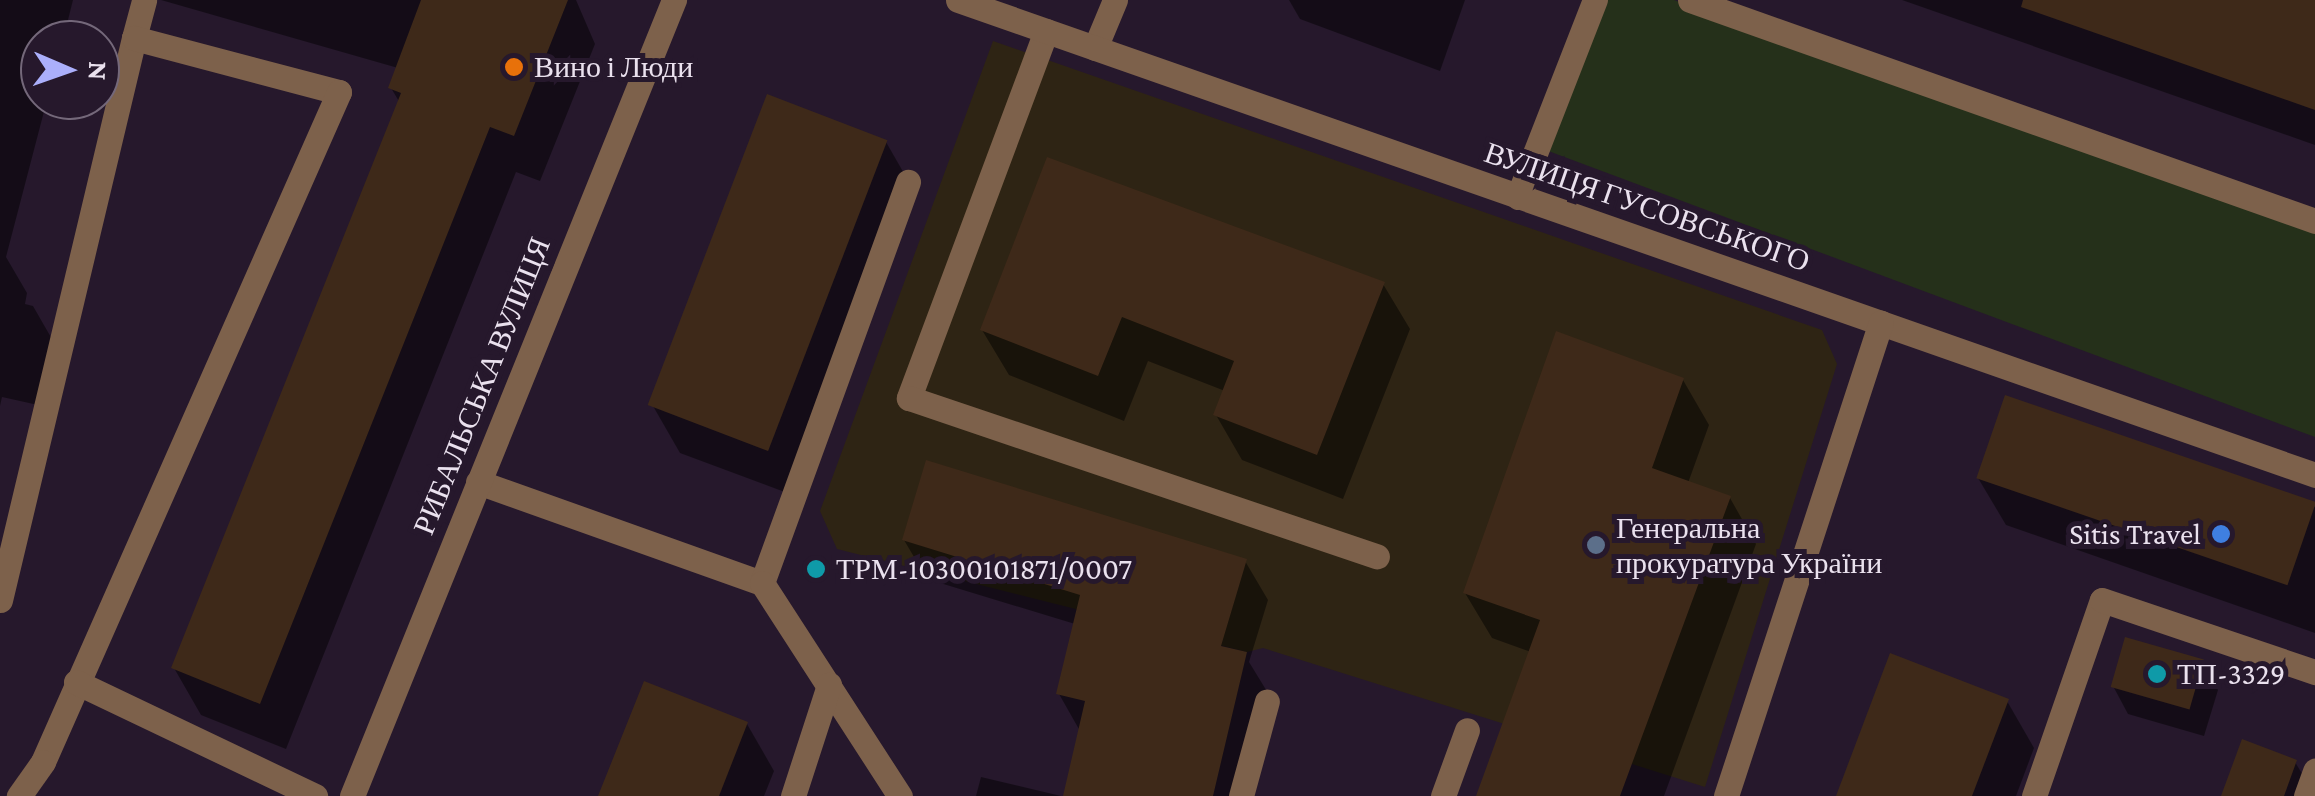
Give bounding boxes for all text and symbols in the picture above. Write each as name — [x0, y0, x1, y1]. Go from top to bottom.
north arrow — [20, 20, 120, 120]
place label: Вино і Люди — [534, 49, 693, 85]
marker: Вино і Люди — [503, 56, 525, 78]
text: N — [83, 61, 114, 81]
street label: ВУЛИЦЯ ГУСОВСЬКОГО — [1480, 134, 1814, 280]
street label: РИБАЛЬСЬКА ВУЛИЦЯ — [406, 232, 558, 540]
place label: Генеральна прокуратура України — [1616, 510, 1882, 580]
place label: Sitis Travel — [2069, 516, 2201, 552]
marker: Sitis Travel — [2210, 523, 2232, 545]
marker: Генеральна прокуратура України — [1585, 534, 1607, 556]
place label: ТРМ-10300101871/0007 — [836, 551, 1132, 587]
marker: ТРМ-10300101871/0007 — [805, 558, 827, 580]
place label: ТП-3329 — [2177, 656, 2285, 692]
marker: ТП-3329 — [2146, 663, 2168, 685]

